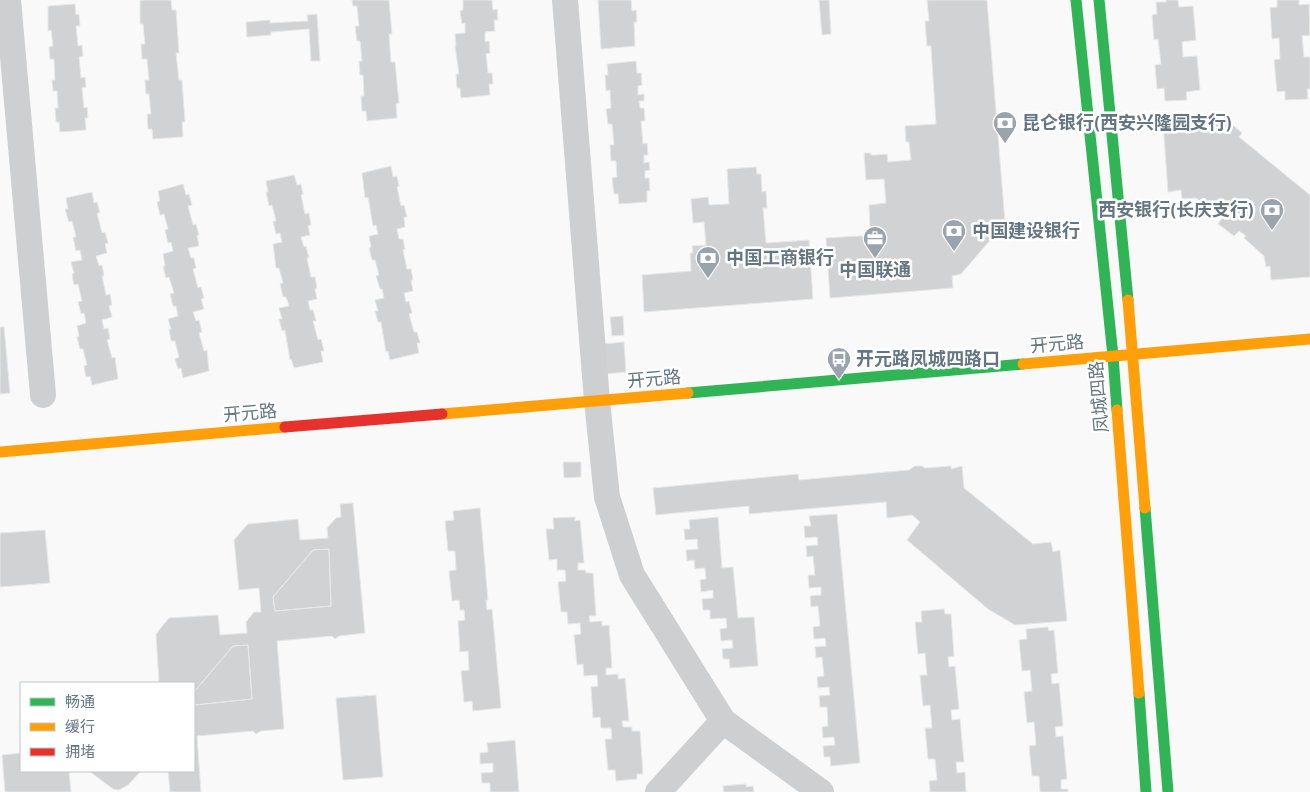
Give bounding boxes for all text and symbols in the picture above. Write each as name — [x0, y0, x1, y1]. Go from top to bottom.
bank icon: 昆仑银行(西安兴隆园支行) — [992, 110, 1018, 144]
place label: 昆仑银行(西安兴隆园支行) — [1022, 112, 1232, 134]
bank icon: 西安银行(长庆支行) — [1259, 197, 1285, 231]
place label: 西安银行(长庆支行) — [1098, 199, 1254, 221]
bank icon: 中国建设银行 — [941, 218, 967, 252]
place label: 中国建设银行 — [972, 220, 1080, 242]
office icon: 中国联通 — [862, 225, 888, 259]
bank icon: 中国工商银行 — [695, 245, 721, 279]
place label: 中国工商银行 — [726, 247, 834, 269]
place label: 中国联通 — [839, 259, 911, 281]
street label: 开元路 — [1029, 331, 1085, 357]
bus stop icon: 开元路凤城四路口 — [826, 346, 852, 380]
place label: 开元路凤城四路口 — [856, 348, 1000, 370]
street label: 凤城四路 — [1085, 360, 1113, 434]
street label: 开元路 — [626, 366, 682, 392]
street label: 开元路 — [222, 400, 278, 426]
legend — [20, 682, 195, 772]
text: 畅通 — [65, 693, 95, 711]
text: 缓行 — [65, 718, 95, 736]
text: 拥堵 — [65, 743, 95, 761]

